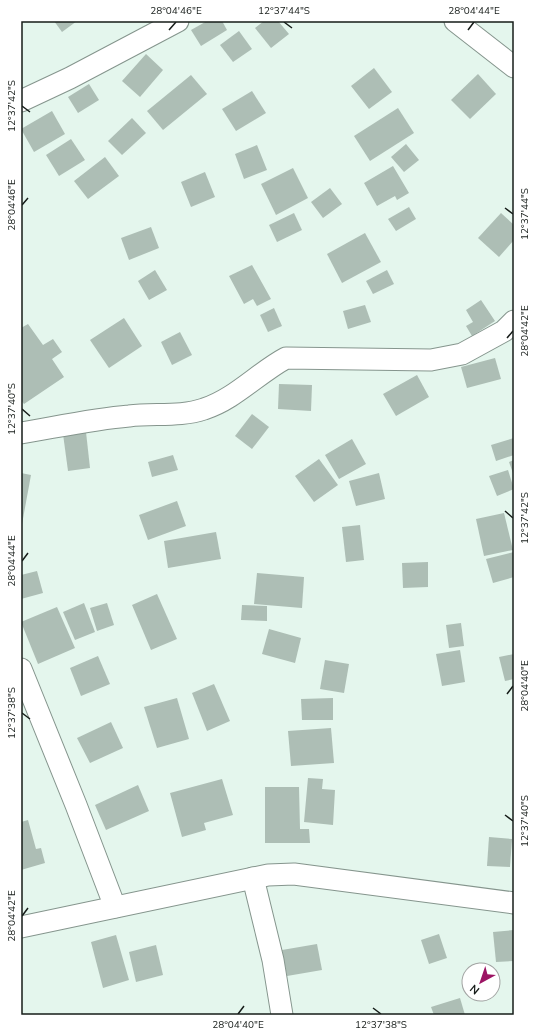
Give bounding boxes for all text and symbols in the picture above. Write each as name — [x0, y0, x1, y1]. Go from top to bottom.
text: 28°04'46"E — [150, 4, 202, 18]
text: 12°37'44"S — [258, 4, 310, 18]
text: 28°04'44"E — [448, 4, 500, 18]
text: 12°37'42"S — [5, 80, 19, 132]
text: 28°04'46"E — [5, 179, 19, 231]
text: 12°37'44"S — [518, 188, 532, 240]
text: 28°04'42"E — [518, 305, 532, 357]
text: 12°37'40"S — [5, 383, 19, 435]
text: 12°37'42"S — [518, 492, 532, 544]
text: 28°04'44"E — [5, 535, 19, 587]
text: 28°04'40"E — [518, 660, 532, 712]
text: 12°37'38"S — [5, 687, 19, 739]
text: 12°37'40"S — [518, 795, 532, 847]
text: 28°04'42"E — [5, 890, 19, 942]
north arrow — [461, 962, 501, 1002]
text: N — [467, 981, 483, 998]
text: 28°04'40"E — [212, 1018, 264, 1032]
text: 12°37'38"S — [355, 1018, 407, 1032]

